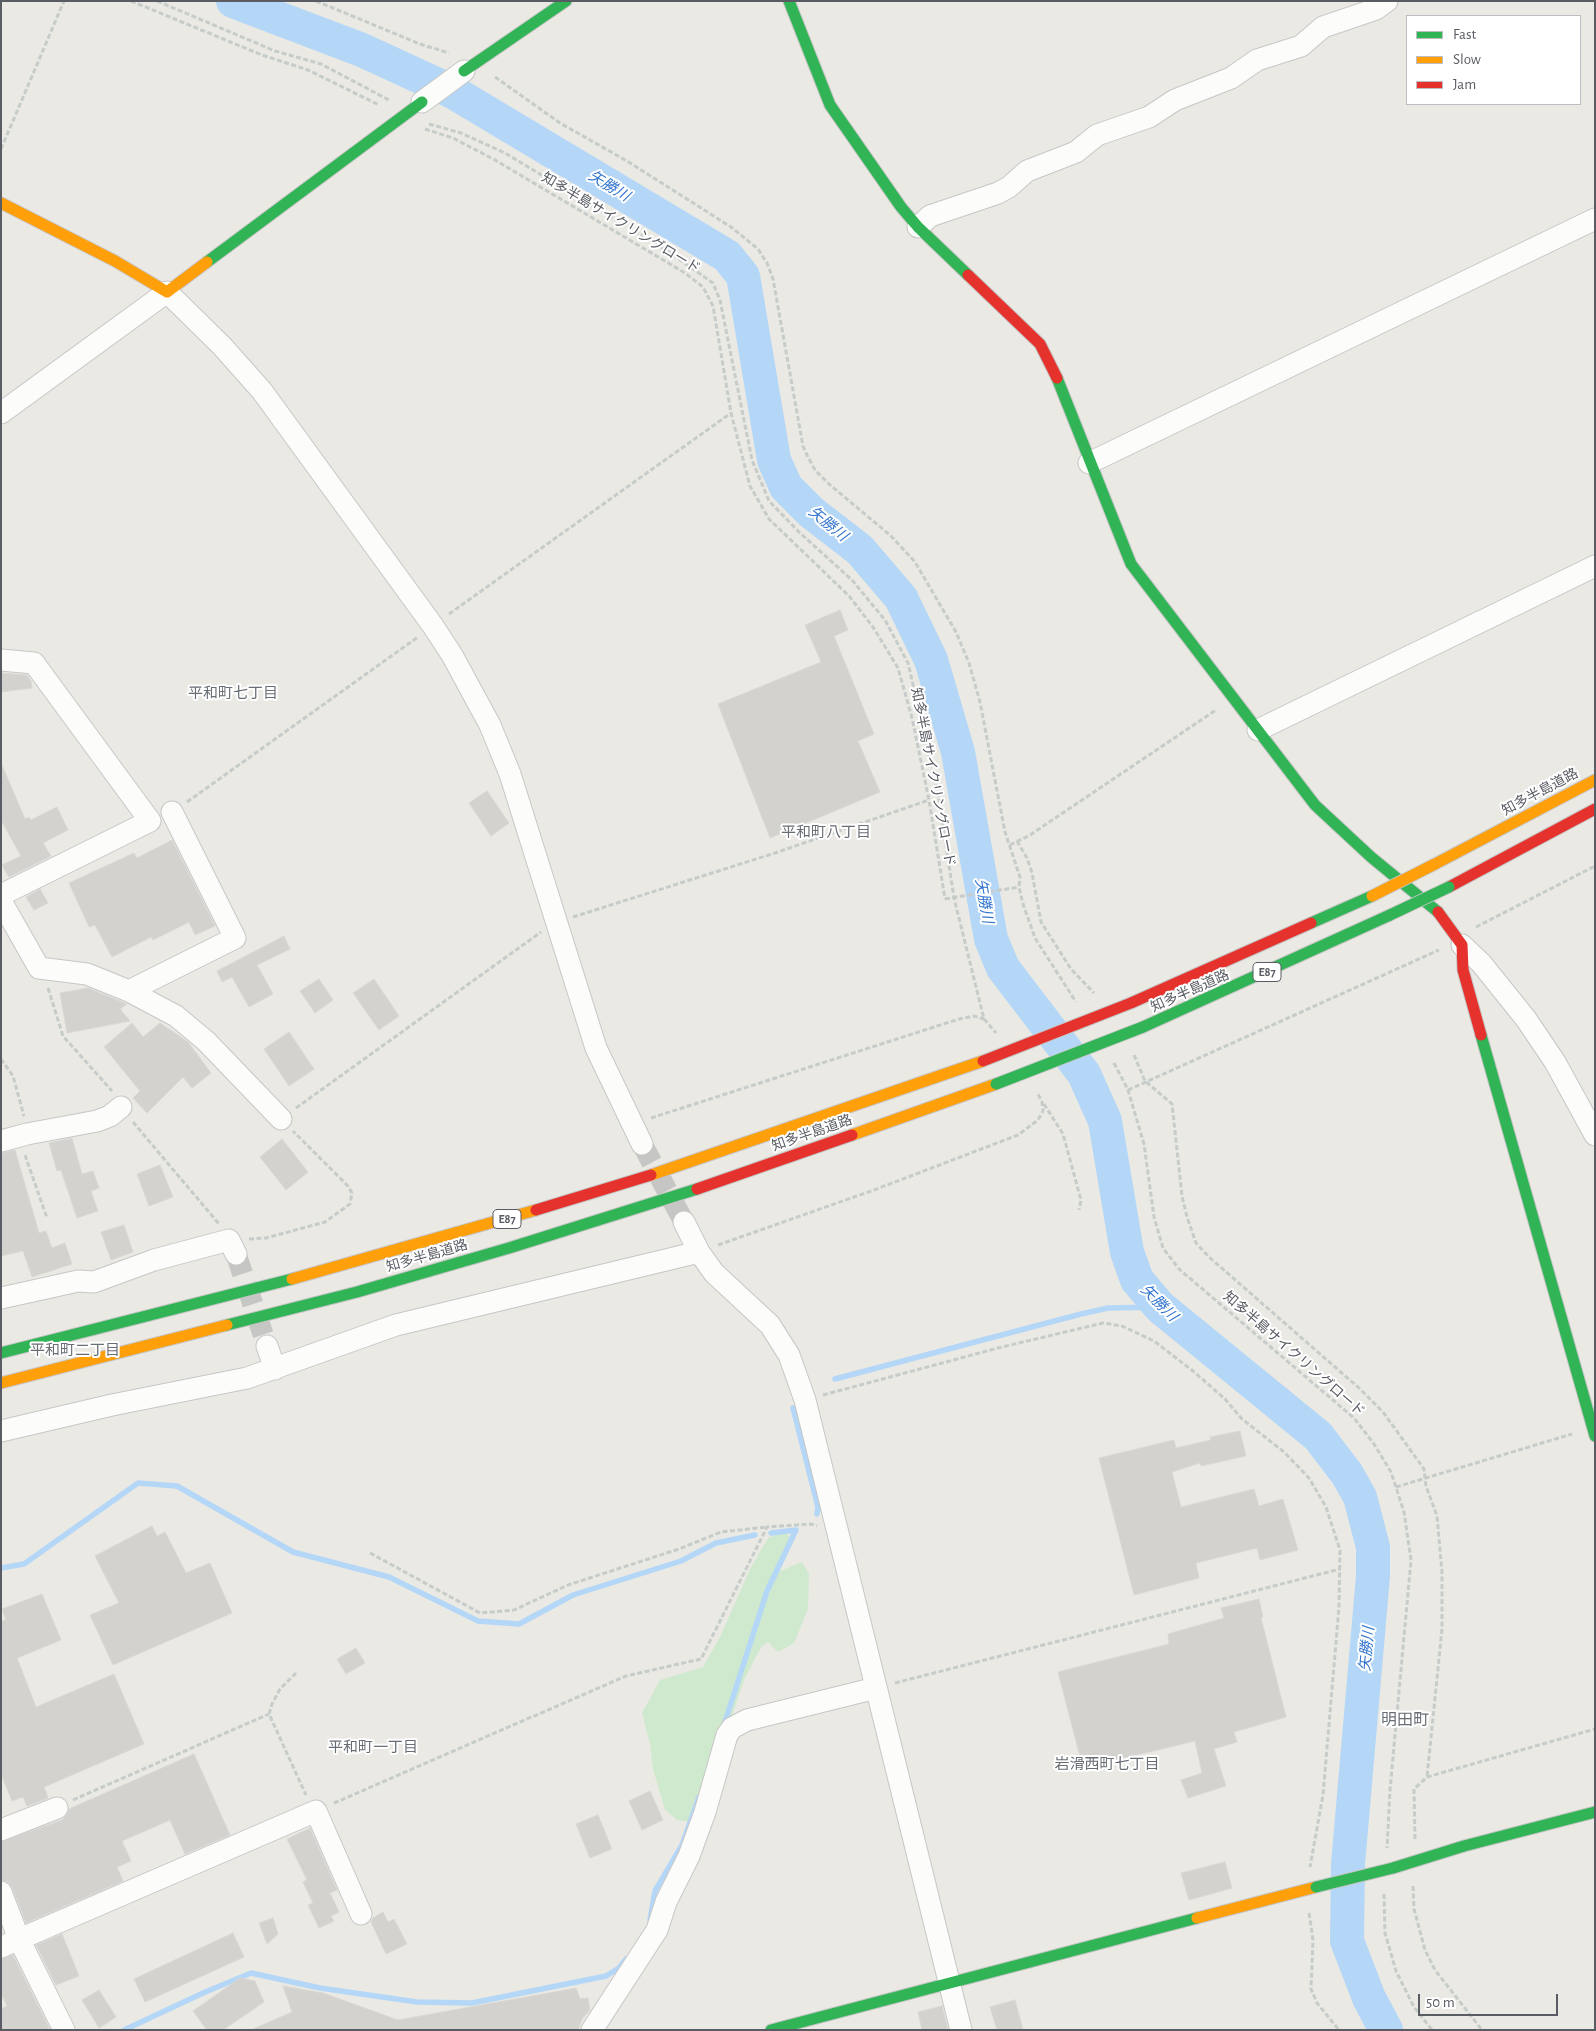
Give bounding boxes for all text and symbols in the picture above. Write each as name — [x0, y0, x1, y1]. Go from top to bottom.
legend — [1406, 15, 1581, 105]
text: Fast — [1453, 27, 1476, 42]
text: Slow — [1453, 52, 1481, 67]
text: Jam — [1453, 77, 1476, 92]
water label: 矢勝川 — [585, 167, 633, 205]
street label: 知多半島サイクリングロード — [539, 169, 703, 277]
water label: 矢勝川 — [805, 503, 851, 545]
district label: 平和町七丁目 — [188, 684, 278, 702]
street label: 知多半島サイクリングロード — [907, 686, 959, 868]
street label: 知多半島道路 — [1499, 765, 1581, 819]
district label: 平和町八丁目 — [781, 823, 871, 841]
water label: 矢勝川 — [971, 877, 997, 925]
road number: E87 — [1253, 962, 1281, 982]
street label: 知多半島道路 — [1148, 966, 1232, 1016]
street label: 知多半島道路 — [770, 1111, 854, 1155]
road number: E87 — [493, 1210, 521, 1228]
street label: 知多半島道路 — [384, 1236, 470, 1276]
water label: 矢勝川 — [1137, 1281, 1181, 1325]
street label: 知多半島サイクリングロード — [1220, 1288, 1368, 1420]
district label: 平和町二丁目 — [30, 1341, 120, 1359]
water label: 矢勝川 — [1356, 1626, 1378, 1672]
district label: 明田町 — [1381, 1710, 1429, 1730]
district label: 平和町一丁目 — [328, 1738, 418, 1756]
district label: 岩滑西町七丁目 — [1055, 1755, 1159, 1773]
scale bar — [1421, 1984, 1561, 2016]
text: 50 m — [1426, 1995, 1455, 2010]

